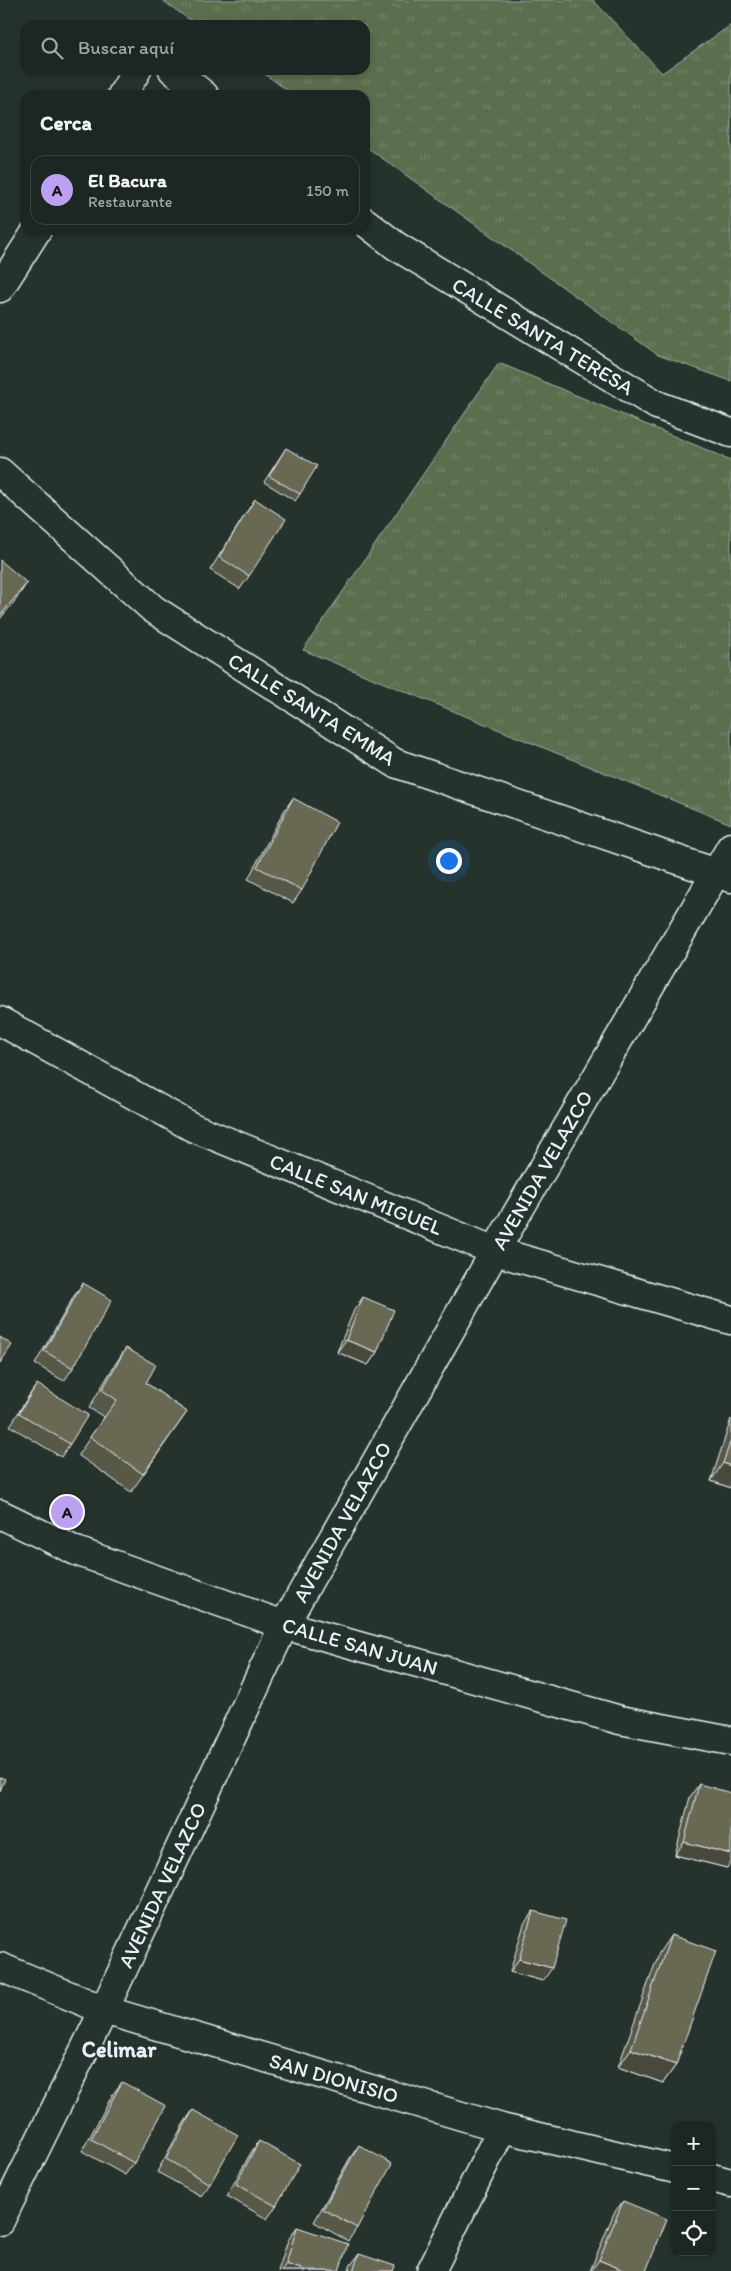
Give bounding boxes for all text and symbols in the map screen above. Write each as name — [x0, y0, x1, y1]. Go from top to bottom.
search box — [20, 20, 370, 75]
icon: search — [38, 34, 66, 62]
text: Buscar aquí — [78, 36, 174, 59]
text: Cerca — [40, 110, 92, 135]
text: El Bacura — [88, 169, 167, 192]
text: A — [52, 181, 62, 200]
text: 150 m — [306, 181, 349, 200]
text: Restaurante — [88, 192, 172, 211]
street label: CALLE SANTA TERESA — [448, 272, 639, 400]
street label: CALLE SANTA EMMA — [224, 647, 401, 771]
your location — [436, 848, 462, 874]
street label: AVENIDA VELAZCO — [486, 1086, 598, 1254]
street label: CALLE SAN MIGUEL — [266, 1148, 446, 1240]
street label: AVENIDA VELAZCO — [288, 1437, 396, 1607]
pin: A — [51, 1493, 83, 1531]
street label: CALLE SAN JUAN — [279, 1612, 441, 1680]
street label: AVENIDA VELAZCO — [113, 1798, 211, 1972]
district label: Celimar — [82, 2036, 157, 2063]
street label: SAN DIONISIO — [267, 2048, 401, 2108]
map controls — [671, 2121, 716, 2256]
button: + — [671, 2121, 716, 2166]
button: − — [671, 2166, 716, 2211]
button: locate — [671, 2211, 716, 2256]

